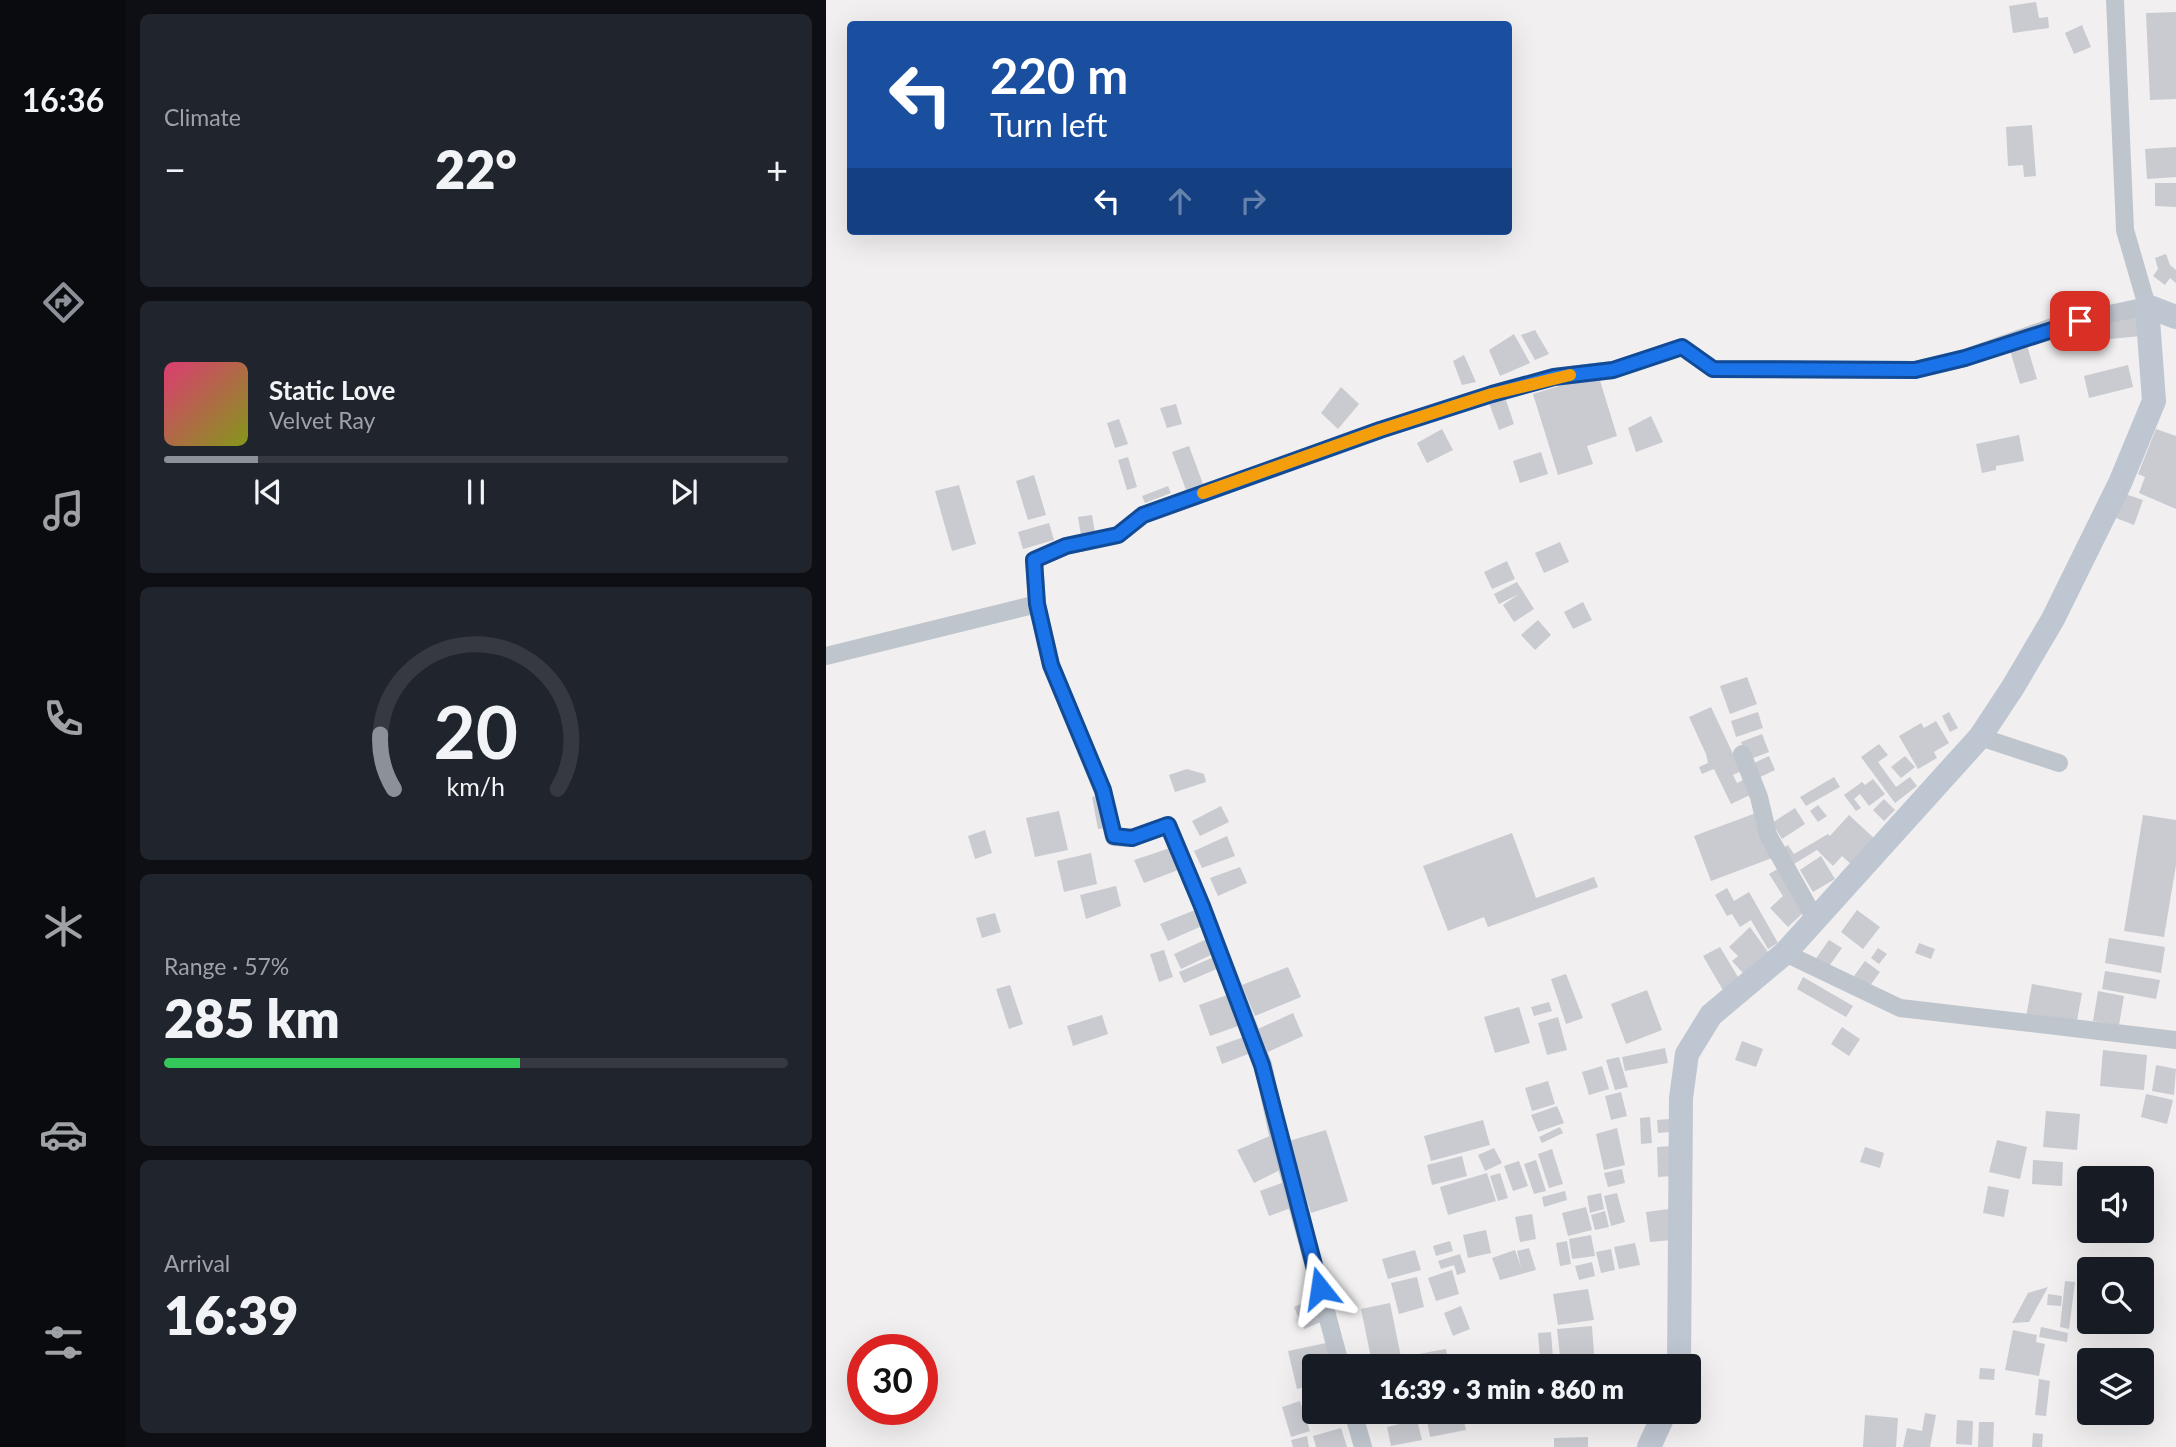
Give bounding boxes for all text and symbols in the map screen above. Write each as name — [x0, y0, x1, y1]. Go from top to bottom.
text: 220 m — [990, 46, 1128, 104]
icon: left — [875, 49, 966, 140]
text: 16:36 — [22, 80, 104, 119]
text: Climate — [164, 103, 241, 131]
text: Turn left — [990, 105, 1107, 144]
text: 22° — [435, 138, 517, 200]
text: − — [164, 146, 186, 192]
text: + — [766, 146, 788, 192]
icon: left — [1088, 182, 1126, 220]
icon: ahead — [1161, 182, 1199, 220]
icon: right — [1234, 182, 1272, 220]
icon: directions — [39, 278, 88, 327]
pin — [2050, 291, 2110, 351]
icon: arrive — [2061, 302, 2099, 340]
text: Static Love — [269, 374, 396, 406]
text: Velvet Ray — [269, 406, 375, 434]
icon: previous — [249, 473, 287, 511]
icon: pause — [457, 473, 495, 511]
icon: next — [665, 473, 703, 511]
icon: music — [39, 486, 88, 535]
text: 20 — [434, 688, 518, 776]
icon: phone — [39, 694, 88, 743]
text: km/h — [447, 771, 505, 801]
icon: climate — [39, 902, 88, 951]
text: Range · 57% — [164, 952, 289, 980]
text: 285 km — [164, 987, 340, 1049]
icon: car — [39, 1110, 88, 1159]
map controls — [2077, 1166, 2154, 1425]
button: sound — [2077, 1166, 2154, 1243]
text: Arrival — [164, 1249, 230, 1277]
position arrow — [1283, 1251, 1357, 1325]
button: search — [2077, 1257, 2154, 1334]
text: 16:39 — [164, 1284, 298, 1346]
icon: filters — [39, 1318, 88, 1367]
speed limit sign: 30 — [847, 1334, 938, 1425]
button: layers — [2077, 1348, 2154, 1425]
text: 16:39 · 3 min · 860 m — [1379, 1373, 1624, 1405]

